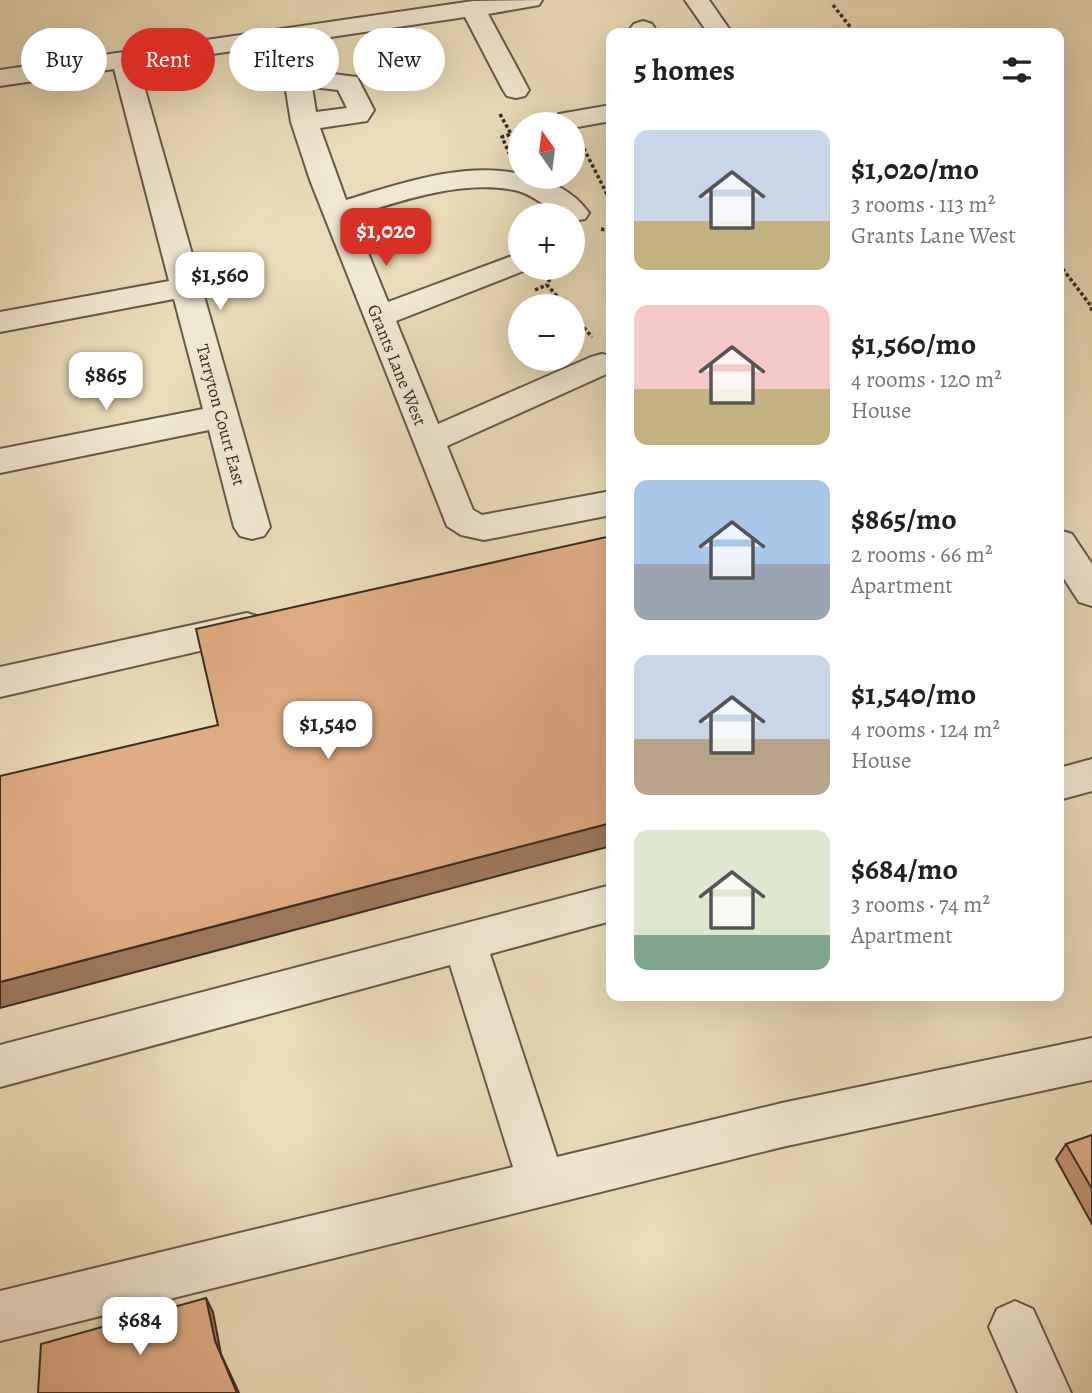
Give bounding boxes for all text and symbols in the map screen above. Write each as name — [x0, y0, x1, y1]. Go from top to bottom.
chip: Buy — [21, 28, 107, 91]
chip: Rent — [121, 28, 215, 91]
chip: Filters — [229, 28, 339, 91]
chip: New — [353, 28, 445, 91]
text: 5 homes — [634, 50, 735, 90]
icon: filters — [998, 51, 1036, 89]
north arrow — [508, 112, 584, 189]
map controls — [508, 112, 585, 371]
text: $1,020/mo — [851, 149, 979, 189]
icon: home — [690, 158, 774, 242]
text: 3 rooms · 113 m² — [851, 189, 995, 220]
button: + — [508, 203, 585, 280]
pin: $1,020 — [329, 208, 443, 268]
text: $1,020 — [356, 215, 416, 246]
text: Grants Lane West — [851, 220, 1016, 251]
pin: $1,560 — [163, 252, 277, 312]
text: $1,560 — [191, 259, 249, 290]
button: − — [508, 294, 585, 371]
street label: Grants Lane West — [362, 301, 432, 429]
text: $1,560/mo — [851, 324, 976, 364]
icon: home — [690, 333, 774, 417]
street label: Tarryton Court East — [191, 342, 251, 488]
pin: $865 — [65, 352, 147, 412]
text: $865 — [85, 359, 127, 390]
text: 4 rooms · 120 m² — [851, 364, 1002, 395]
text: House — [851, 395, 911, 426]
text: $865/mo — [851, 499, 957, 539]
icon: home — [690, 508, 774, 592]
text: 2 rooms · 66 m² — [851, 539, 993, 570]
text: Apartment — [851, 570, 953, 601]
text: $1,540/mo — [851, 674, 976, 714]
icon: home — [690, 683, 774, 767]
pin: $1,540 — [271, 702, 385, 761]
text: $1,540 — [299, 708, 357, 739]
text: 4 rooms · 124 m² — [851, 714, 1000, 745]
text: House — [851, 745, 911, 776]
text: $684/mo — [851, 849, 958, 889]
icon: home — [690, 858, 774, 942]
text: 3 rooms · 74 m² — [851, 889, 990, 920]
text: Apartment — [851, 920, 953, 951]
pin: $684 — [99, 1298, 181, 1357]
text: $684 — [118, 1304, 162, 1335]

